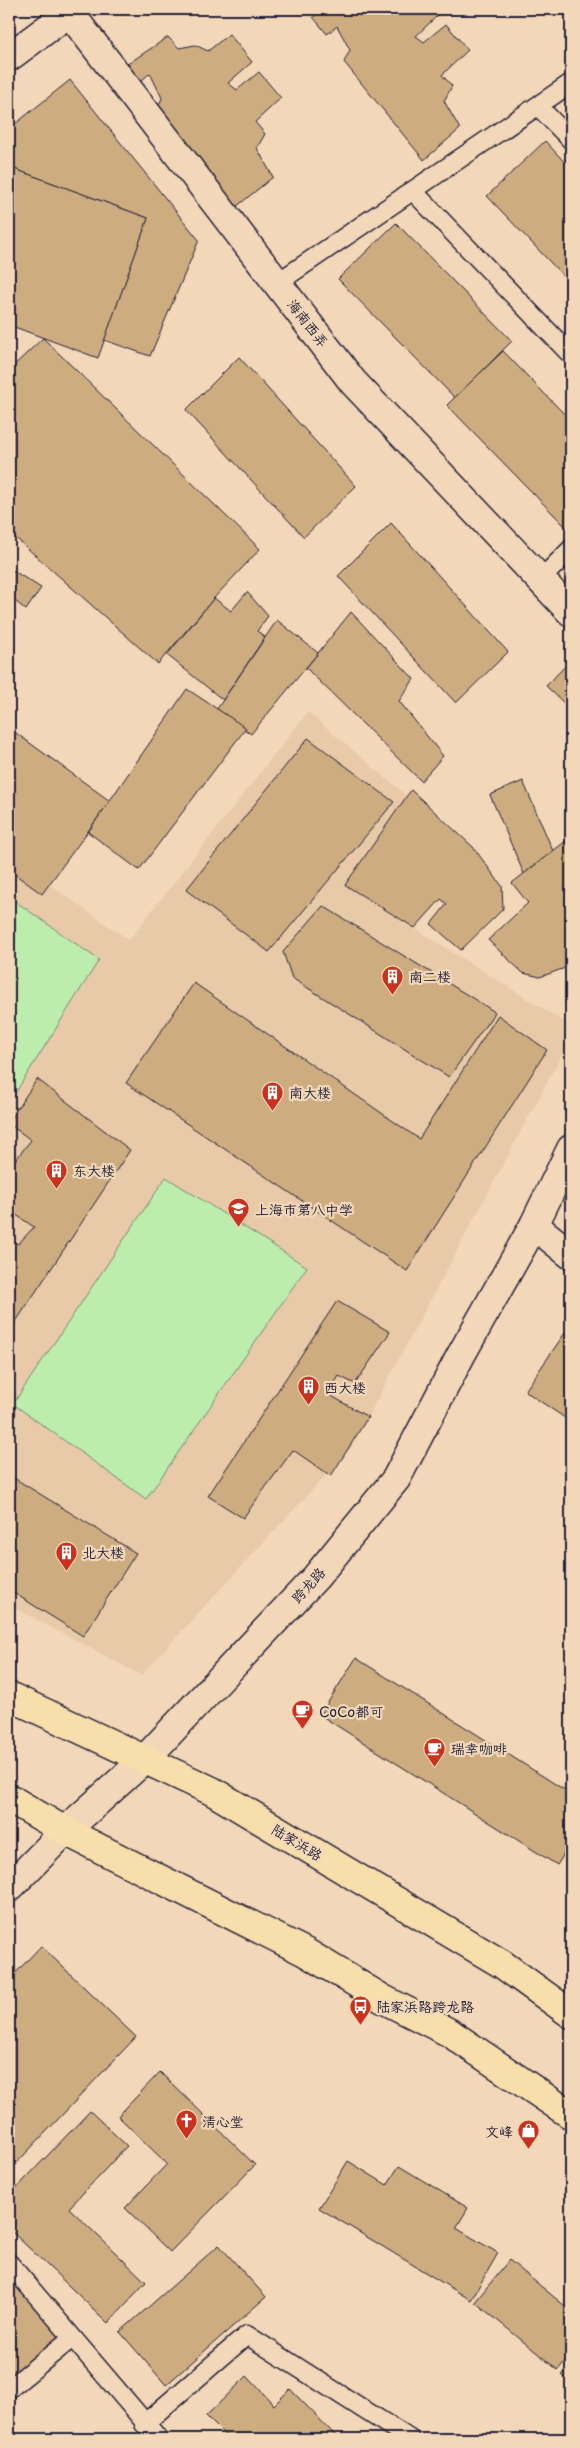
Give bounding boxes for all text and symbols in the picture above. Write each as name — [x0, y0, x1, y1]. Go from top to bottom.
street label: 海南西弄 — [282, 294, 334, 352]
building icon: 南二楼 — [381, 964, 405, 995]
place label: 南二楼 — [409, 966, 451, 987]
building icon: 南大楼 — [261, 1080, 285, 1111]
place label: 南大楼 — [289, 1082, 331, 1103]
building icon: 东大楼 — [45, 1158, 69, 1189]
place label: 东大楼 — [73, 1160, 115, 1181]
school or university icon: 上海市第八中学 — [227, 1197, 251, 1228]
place label: 上海市第八中学 — [255, 1199, 353, 1220]
building icon: 西大楼 — [296, 1375, 320, 1406]
place label: 西大楼 — [324, 1377, 366, 1398]
building icon: 北大楼 — [54, 1540, 78, 1571]
place label: 北大楼 — [82, 1542, 124, 1563]
street label: 跨龙路 — [286, 1562, 330, 1608]
cafe icon: CoCo都可 — [291, 1699, 315, 1730]
place label: CoCo都可 — [319, 1701, 383, 1722]
cafe icon: 瑞幸咖啡 — [423, 1736, 447, 1767]
place label: 瑞幸咖啡 — [450, 1738, 507, 1759]
street label: 陆家浜路 — [268, 1819, 326, 1865]
bus stop icon: 陆家浜路跨龙路 — [348, 1994, 372, 2025]
place label: 陆家浜路跨龙路 — [376, 1996, 474, 2017]
church icon: 清心堂 — [174, 2109, 198, 2140]
place label: 清心堂 — [202, 2111, 244, 2132]
shop icon: 文峰 — [517, 2119, 541, 2150]
place label: 文峰 — [485, 2121, 513, 2142]

